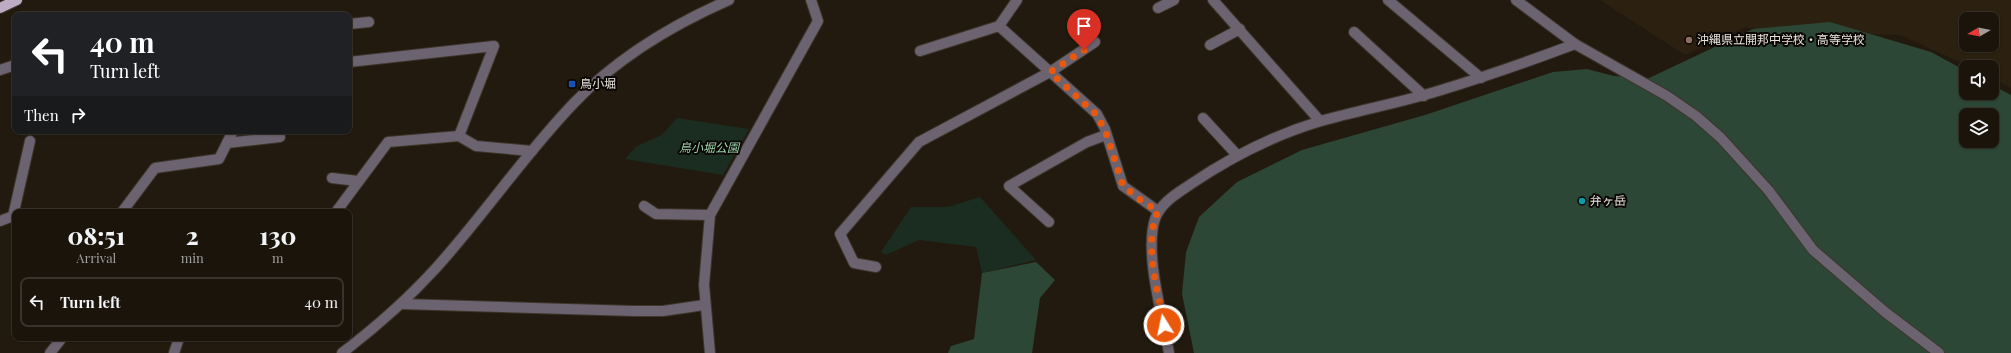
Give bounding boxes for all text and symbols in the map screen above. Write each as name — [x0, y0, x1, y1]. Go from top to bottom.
pin — [1067, 9, 1101, 50]
north arrow — [1959, 12, 1999, 52]
map controls — [1959, 12, 1999, 148]
icon: arrive — [1073, 15, 1095, 37]
text: 40 m — [90, 23, 155, 60]
icon: left — [24, 28, 76, 80]
place label: 沖縄県立開邦中学校・高等学校 — [1697, 31, 1865, 47]
marker: 沖縄県立開邦中学校・高等学校 — [1684, 35, 1694, 45]
text: Turn left — [90, 59, 160, 83]
button: sound — [1959, 60, 1999, 100]
place label: 鳥小堀 — [580, 75, 616, 91]
marker: 鳥小堀 — [567, 79, 577, 89]
icon: right — [67, 104, 89, 126]
text: Then — [24, 105, 59, 125]
button: layers — [1959, 108, 1999, 148]
park label: 鳥小堀公園 — [679, 139, 741, 155]
place label: 弁ヶ岳 — [1590, 192, 1626, 208]
marker: 弁ヶ岳 — [1577, 196, 1587, 206]
text: 08:51 — [68, 219, 125, 251]
text: 2 — [186, 219, 199, 251]
text: 130 — [259, 219, 296, 251]
text: Arrival — [76, 249, 116, 266]
text: min — [181, 249, 204, 266]
text: m — [272, 249, 284, 266]
icon: left — [26, 291, 48, 313]
text: Turn left — [60, 292, 121, 312]
text: 40 m — [305, 292, 338, 312]
position arrow — [1143, 304, 1185, 346]

